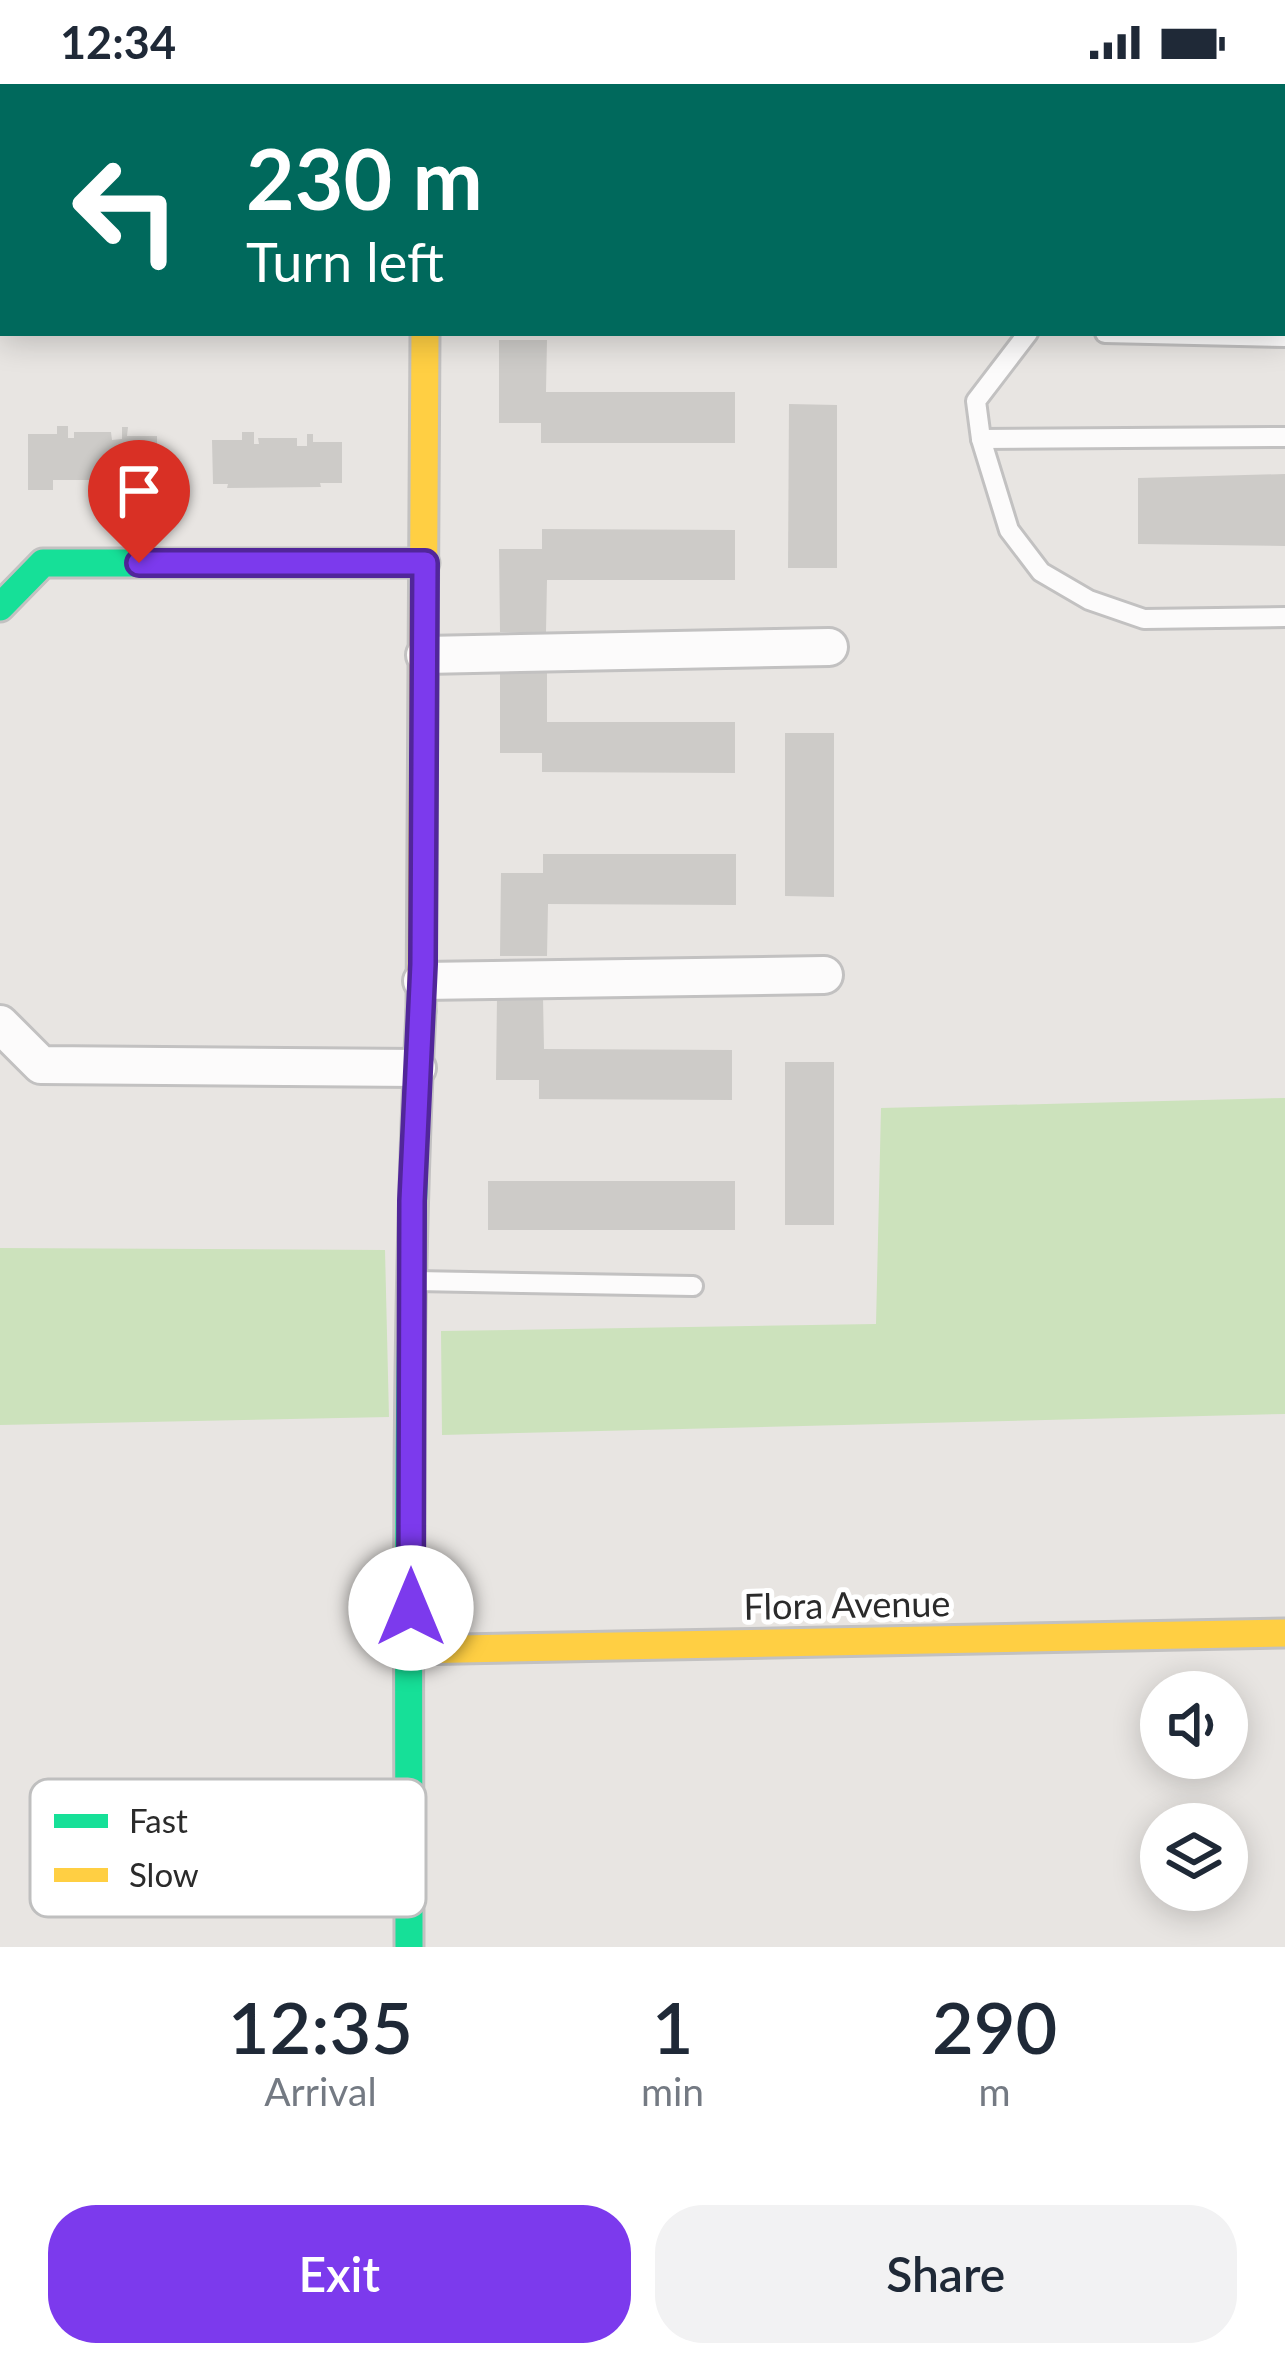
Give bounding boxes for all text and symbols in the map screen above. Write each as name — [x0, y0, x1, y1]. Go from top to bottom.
text: 12:34 — [60, 15, 176, 69]
text: 230 m — [246, 127, 483, 228]
icon: left — [48, 132, 204, 288]
text: Turn left — [246, 229, 444, 294]
pin — [88, 440, 190, 563]
icon: arrive — [106, 458, 172, 524]
position arrow — [348, 1545, 474, 1671]
street label: Flora Avenue — [743, 1580, 951, 1628]
map controls — [1140, 1671, 1248, 1911]
button: sound — [1140, 1671, 1248, 1779]
legend — [30, 1779, 426, 1917]
text: Fast — [129, 1800, 188, 1840]
button: layers — [1140, 1803, 1248, 1911]
text: Slow — [129, 1854, 199, 1894]
text: 12:35 — [228, 1983, 413, 2069]
text: 1 — [652, 1983, 693, 2069]
text: 290 — [932, 1983, 1057, 2069]
text: Arrival — [264, 2068, 377, 2114]
text: min — [641, 2068, 704, 2114]
text: m — [979, 2068, 1011, 2114]
button: Exit — [48, 2205, 631, 2343]
button: Share — [655, 2205, 1237, 2343]

